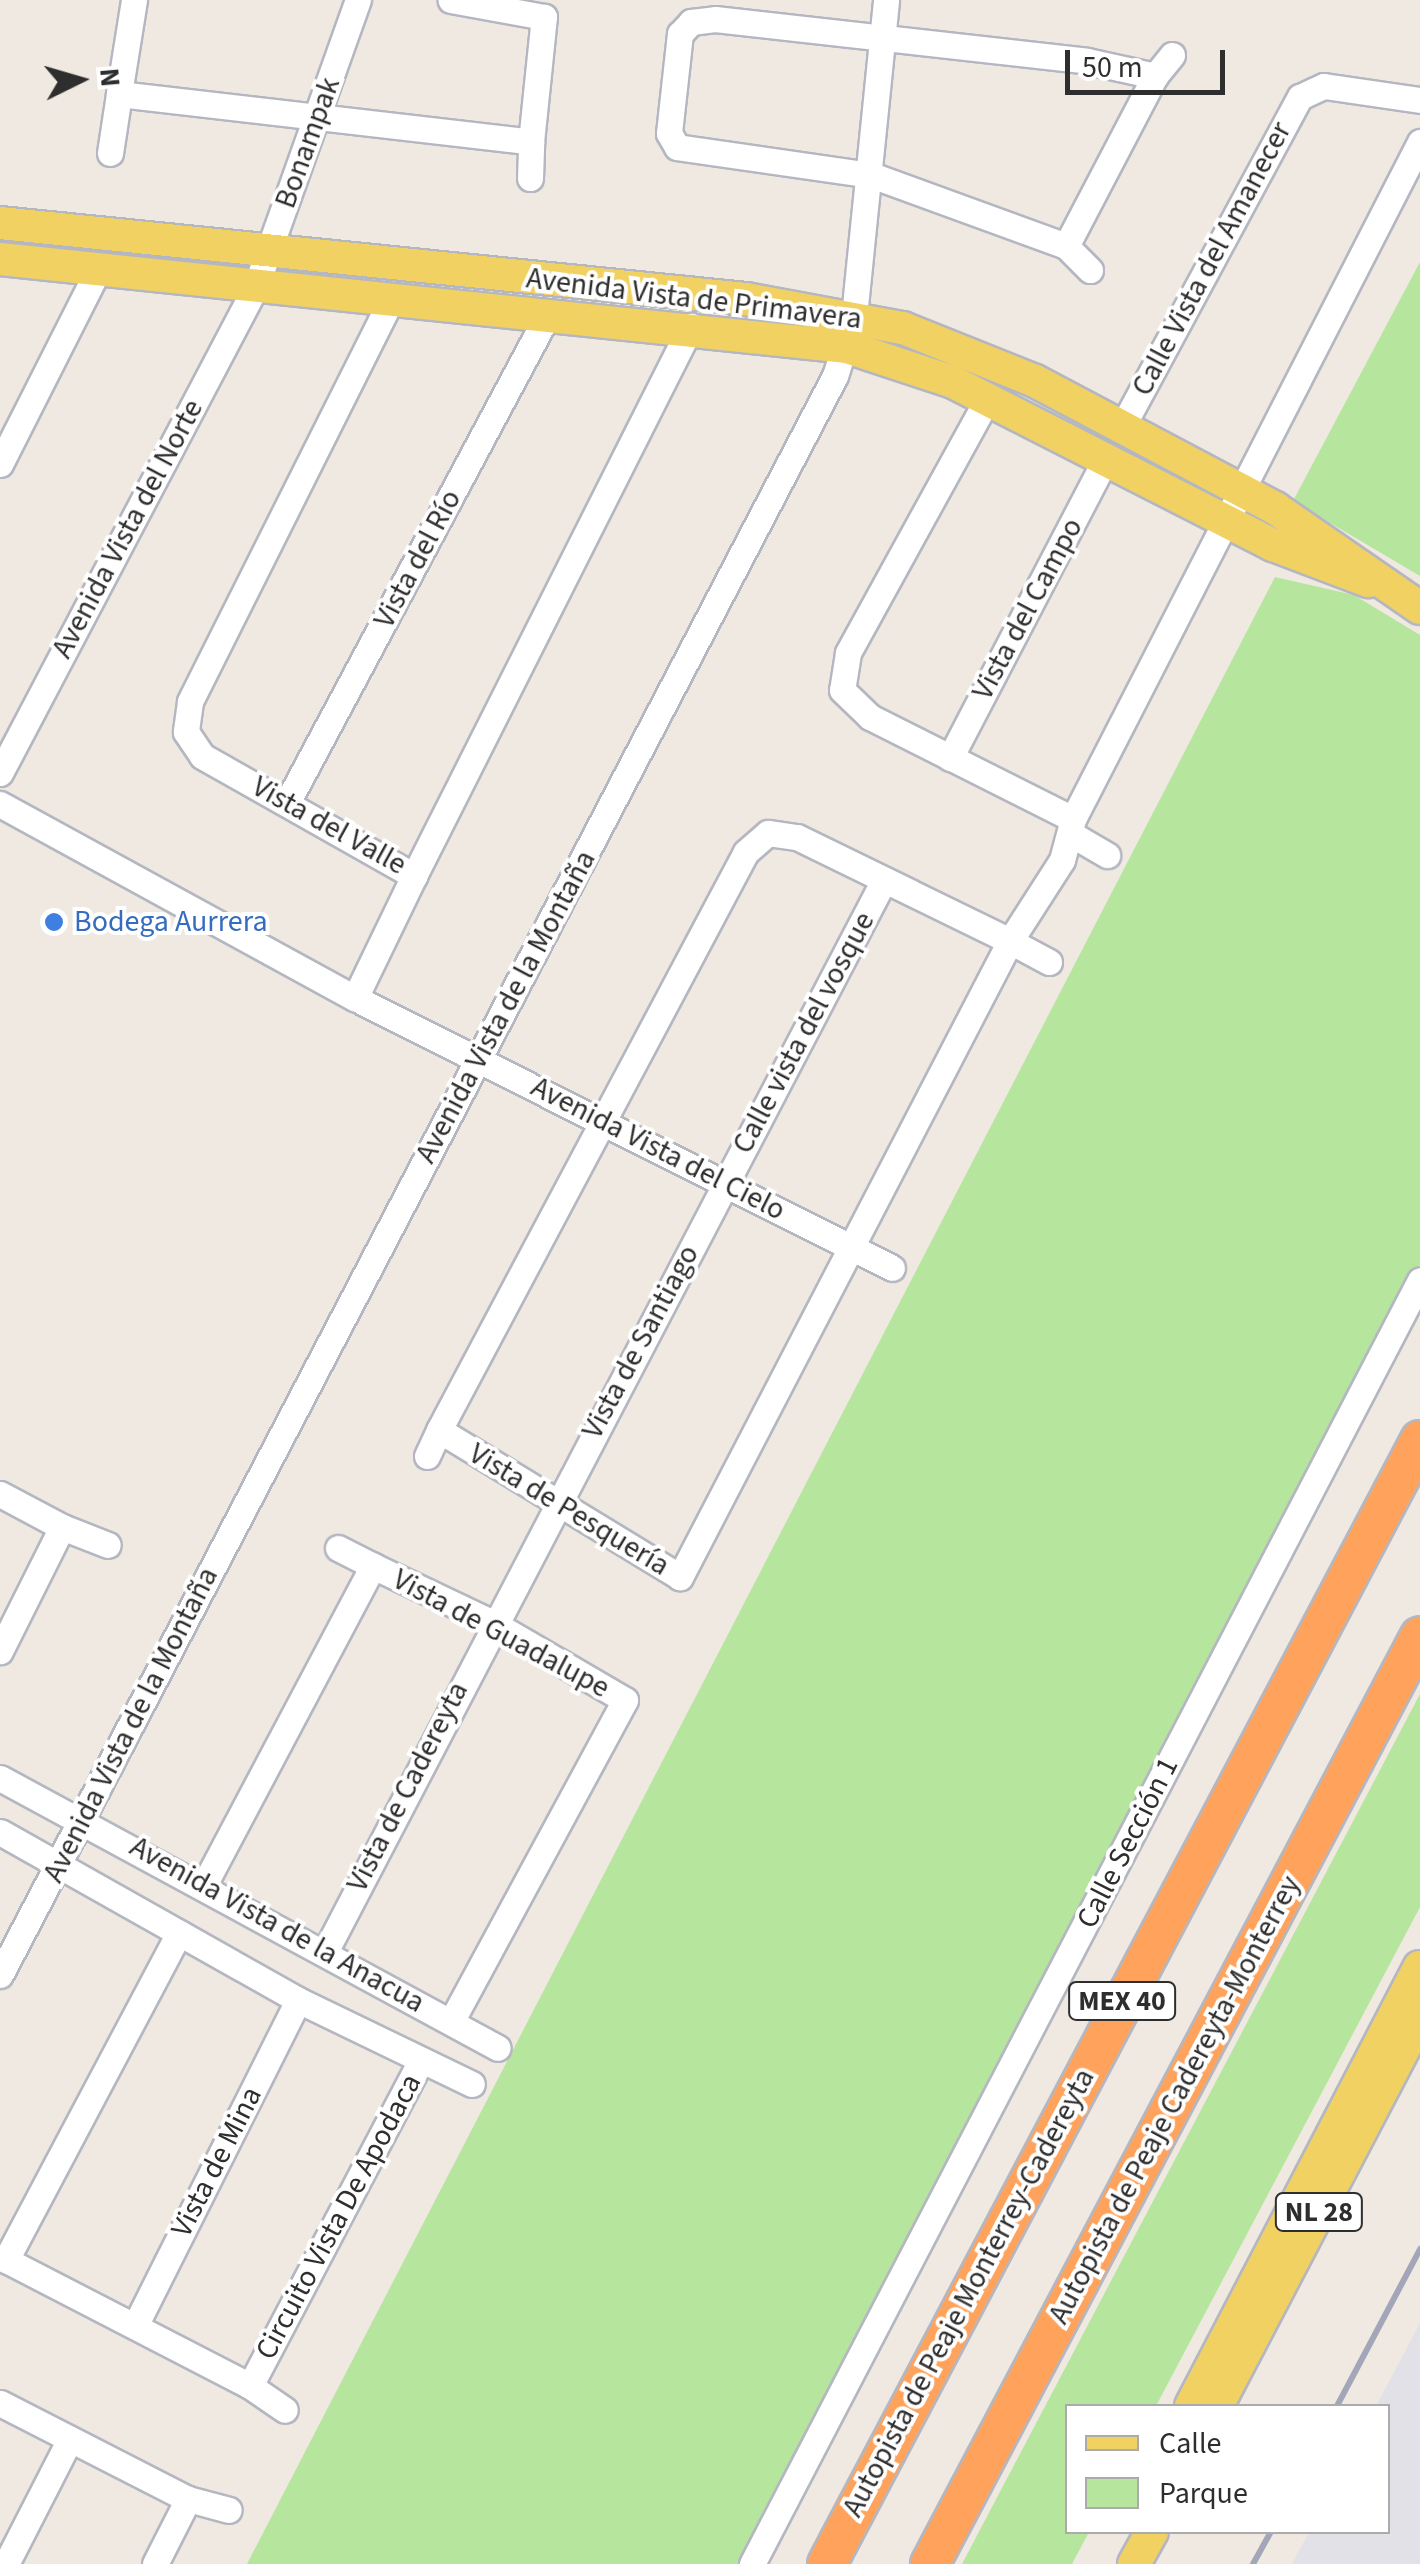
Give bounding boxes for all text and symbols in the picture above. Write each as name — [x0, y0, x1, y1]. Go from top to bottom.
north arrow — [30, 30, 130, 130]
scale bar — [1070, 30, 1230, 92]
text: 50 m — [1082, 46, 1143, 89]
text: N — [89, 66, 131, 88]
street label: Bonampak — [268, 73, 348, 213]
street label: Calle Vista del Amanecer — [1125, 116, 1299, 402]
street label: Avenida Vista de Primavera — [524, 261, 864, 337]
street label: Avenida Vista del Norte — [45, 394, 211, 664]
street label: Vista del Río — [367, 484, 469, 634]
street label: Vista del Campo — [965, 512, 1091, 706]
street label: Vista del Valle — [246, 769, 412, 883]
street label: Avenida Vista de la Montaña — [408, 845, 604, 1169]
place label: Bodega Aurrera — [74, 904, 268, 940]
street label: Calle vista del vosque — [725, 906, 883, 1160]
marker: Bodega Aurrera — [43, 911, 65, 933]
street label: Avenida Vista del Cielo — [525, 1069, 791, 1229]
street label: Vista de Santiago — [575, 1239, 707, 1445]
street label: Vista de Pesquería — [462, 1436, 676, 1584]
street label: Avenida Vista de la Montaña — [36, 1561, 226, 1889]
street label: Vista de Guadalupe — [387, 1562, 615, 1706]
street label: Vista de Cadereyta — [340, 1676, 476, 1898]
street label: Calle Sección 1 — [1070, 1752, 1186, 1934]
street label: Avenida Vista de la Anacua — [123, 1829, 431, 2021]
street label: Autopista de Peaje Cadereyta-Monterrey — [1041, 1870, 1309, 2330]
road number: MEX 40 — [1067, 1978, 1177, 2024]
street label: Autopista de Peaje Monterrey-Cadereyta — [835, 2063, 1103, 2523]
street label: Circuito Vista De Apodaca — [248, 2068, 430, 2366]
street label: Vista de Mina — [164, 2081, 270, 2243]
road number: NL 28 — [1274, 2189, 1364, 2235]
legend — [1065, 2404, 1390, 2534]
text: Calle — [1159, 2422, 1221, 2465]
text: Parque — [1159, 2472, 1248, 2515]

